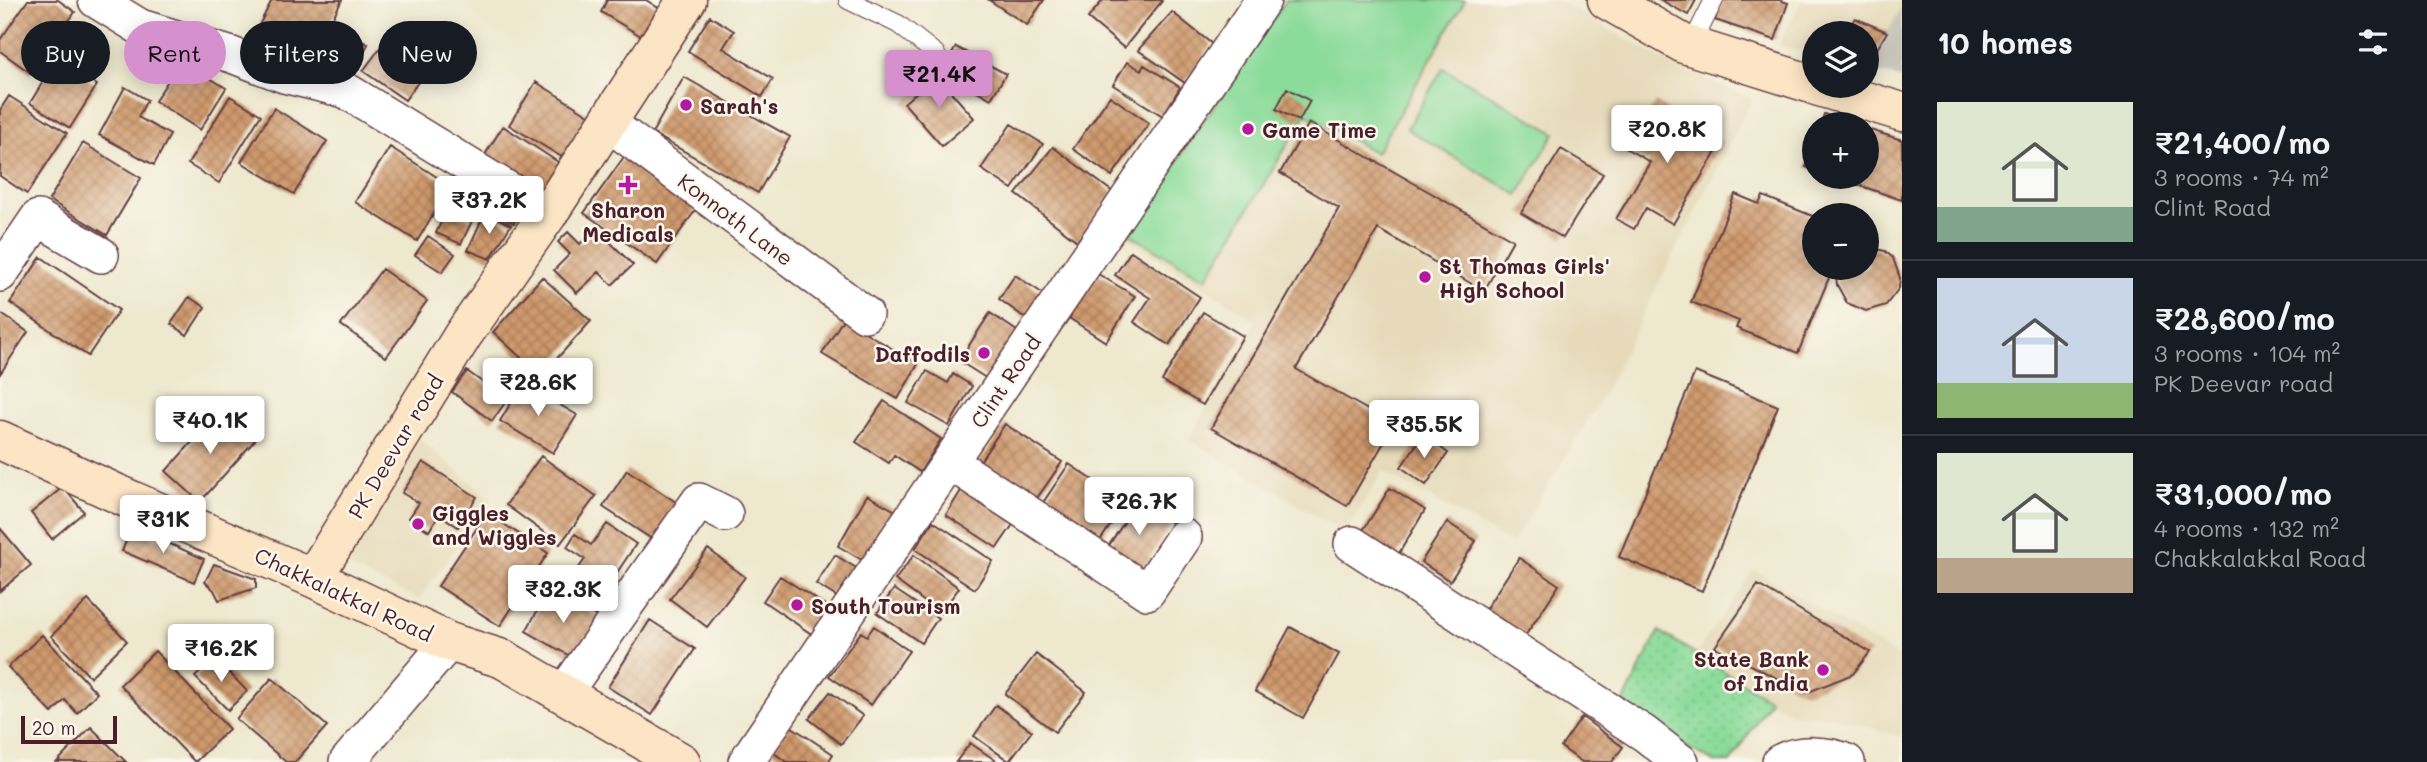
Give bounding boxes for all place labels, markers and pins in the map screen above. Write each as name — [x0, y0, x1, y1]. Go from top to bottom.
pin: ₹21.4K — [882, 50, 996, 110]
place label: Sarah's — [700, 92, 778, 119]
marker: Sarah's — [678, 97, 694, 113]
pin: ₹20.8K — [1610, 106, 1724, 165]
place label: Game Time — [1262, 116, 1377, 143]
marker: Game Time — [1240, 121, 1256, 137]
pin: ₹37.2K — [432, 176, 546, 236]
marker: Sharon Medicals — [620, 177, 636, 193]
place label: Sharon Medicals — [582, 196, 674, 247]
place label: St Thomas Girls' High School — [1439, 252, 1610, 303]
marker: St Thomas Girls' High School — [1417, 269, 1433, 285]
place label: Daffodils — [875, 340, 970, 367]
marker: Daffodils — [976, 345, 992, 361]
pin: ₹28.6K — [481, 358, 595, 418]
pin: ₹40.1K — [153, 396, 267, 456]
pin: ₹35.5K — [1367, 400, 1481, 460]
pin: ₹26.7K — [1082, 477, 1196, 537]
pin: ₹31K — [122, 496, 204, 555]
place label: Giggles and Wiggles — [432, 499, 557, 550]
marker: Giggles and Wiggles — [410, 516, 426, 532]
pin: ₹32.3K — [506, 566, 620, 625]
place label: South Tourism — [811, 592, 961, 619]
marker: South Tourism — [789, 597, 805, 613]
pin: ₹16.2K — [164, 624, 278, 684]
place label: State Bank of India — [1694, 645, 1809, 696]
marker: State Bank of India — [1815, 662, 1831, 678]

